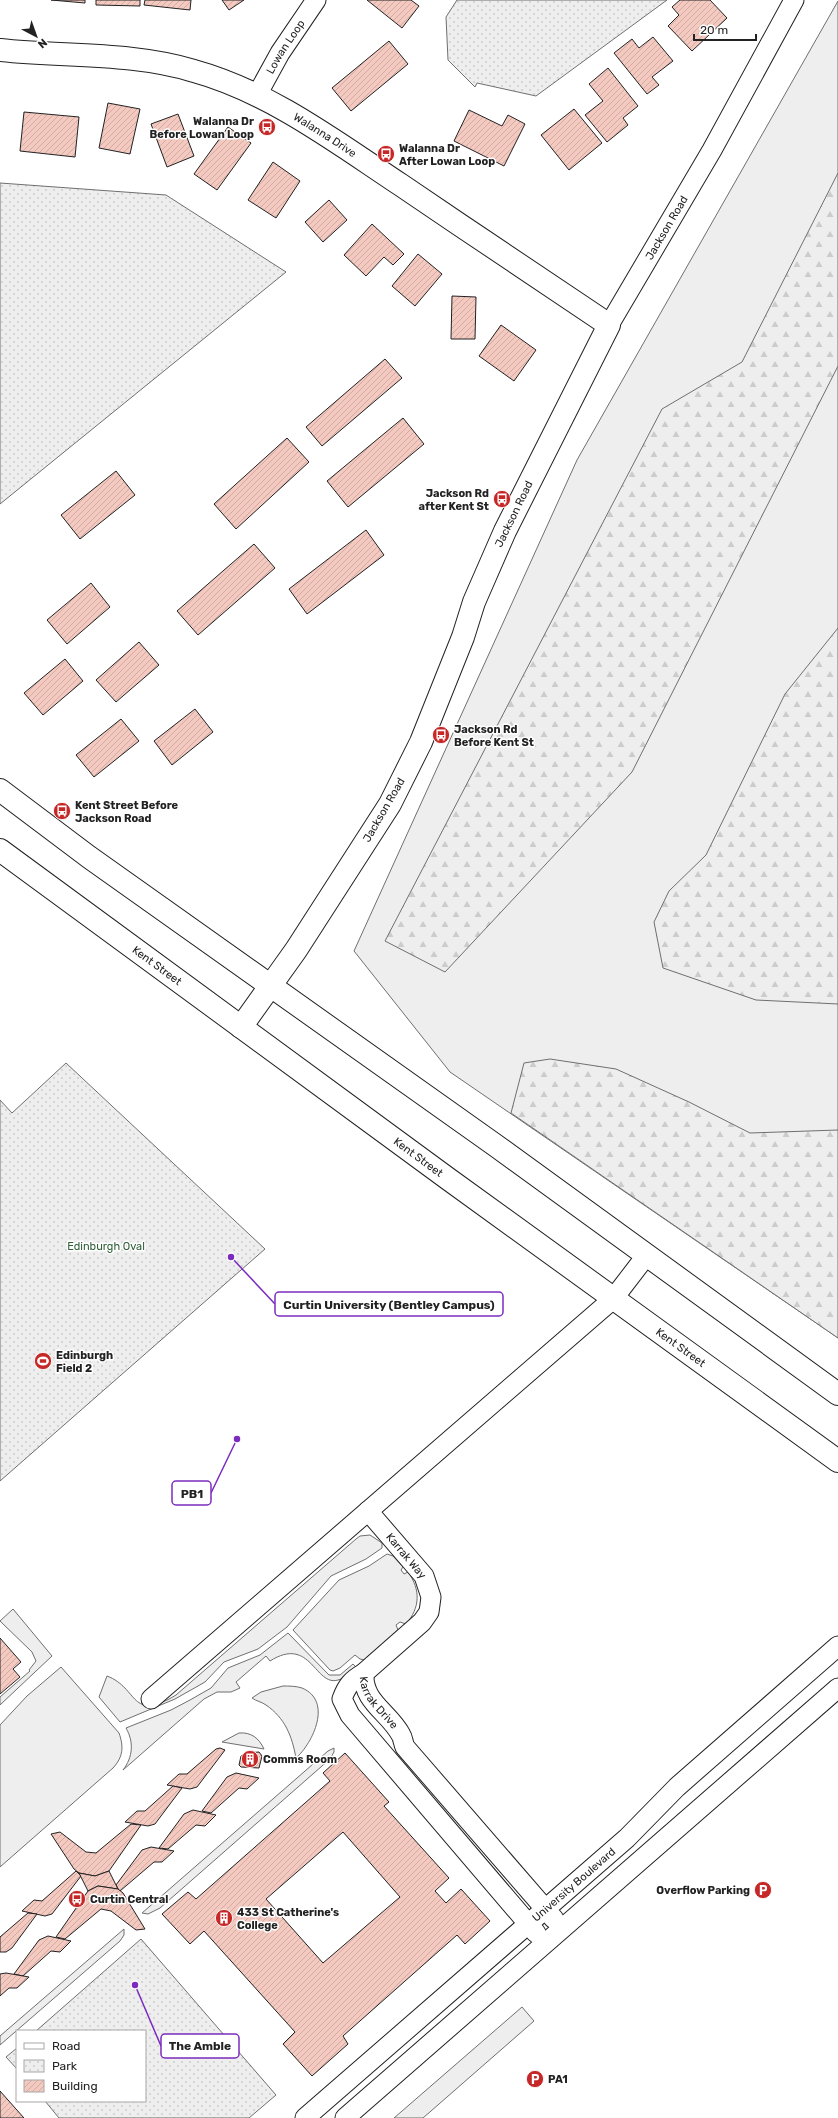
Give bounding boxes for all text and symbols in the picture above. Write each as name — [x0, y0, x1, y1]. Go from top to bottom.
north arrow — [16, 16, 56, 56]
scale bar — [694, 16, 756, 42]
street label: Lowan Loop — [263, 17, 307, 76]
text: 20 m — [700, 23, 728, 37]
text: N — [35, 36, 49, 51]
street label: Walanna Drive — [291, 110, 359, 160]
place label: Walanna Dr Before Lowan Loop — [150, 115, 254, 141]
bus stop icon: Walanna Dr Before Lowan Loop — [257, 117, 277, 137]
place label: Walanna Dr After Lowan Loop — [399, 142, 495, 168]
bus stop icon: Walanna Dr After Lowan Loop — [376, 144, 396, 164]
street label: Jackson Road — [642, 193, 690, 262]
street label: Jackson Road — [492, 479, 536, 549]
place label: Jackson Rd after Kent St — [418, 487, 489, 513]
bus stop icon: Jackson Rd after Kent St — [492, 489, 512, 509]
place label: Jackson Rd Before Kent St — [454, 723, 534, 749]
bus stop icon: Jackson Rd Before Kent St — [431, 725, 451, 745]
street label: Jackson Road — [360, 776, 408, 844]
place label: Kent Street Before Jackson Road — [75, 799, 179, 825]
bus stop icon: Kent Street Before Jackson Road — [52, 801, 72, 821]
street label: Kent Street — [130, 943, 185, 988]
street label: Kent Street — [391, 1135, 446, 1180]
park label: Edinburgh Oval — [67, 1240, 145, 1253]
callout: Curtin University (Bentley Campus) — [275, 1292, 503, 1316]
text: Curtin University (Bentley Campus) — [283, 1298, 495, 1312]
street label: Kent Street — [653, 1325, 709, 1370]
place label: Edinburgh Field 2 — [56, 1349, 113, 1375]
sports icon: Edinburgh Field 2 — [33, 1351, 53, 1371]
callout: PB1 — [172, 1481, 211, 1505]
text: PB1 — [181, 1487, 203, 1501]
street label: Karrak Way — [383, 1531, 429, 1581]
street label: Karrak Drive — [357, 1676, 401, 1731]
building icon: Comms Room — [240, 1749, 260, 1769]
place label: Comms Room — [263, 1753, 337, 1766]
street label: University Boulevard — [529, 1845, 618, 1924]
parking icon: Overflow Parking — [753, 1880, 773, 1900]
place label: Overflow Parking — [656, 1884, 750, 1897]
bus stop icon: Curtin Central — [67, 1889, 87, 1909]
place label: Curtin Central — [90, 1893, 168, 1906]
place label: 433 St Catherine's College — [237, 1906, 339, 1932]
building icon: 433 St Catherine's College — [214, 1908, 234, 1928]
legend — [16, 2030, 146, 2102]
callout: The Amble — [161, 2034, 239, 2058]
text: Road — [52, 2039, 80, 2053]
text: The Amble — [169, 2039, 231, 2053]
text: Park — [52, 2059, 78, 2073]
parking icon: PA1 — [525, 2069, 545, 2089]
place label: PA1 — [548, 2073, 568, 2086]
text: Building — [52, 2079, 98, 2093]

